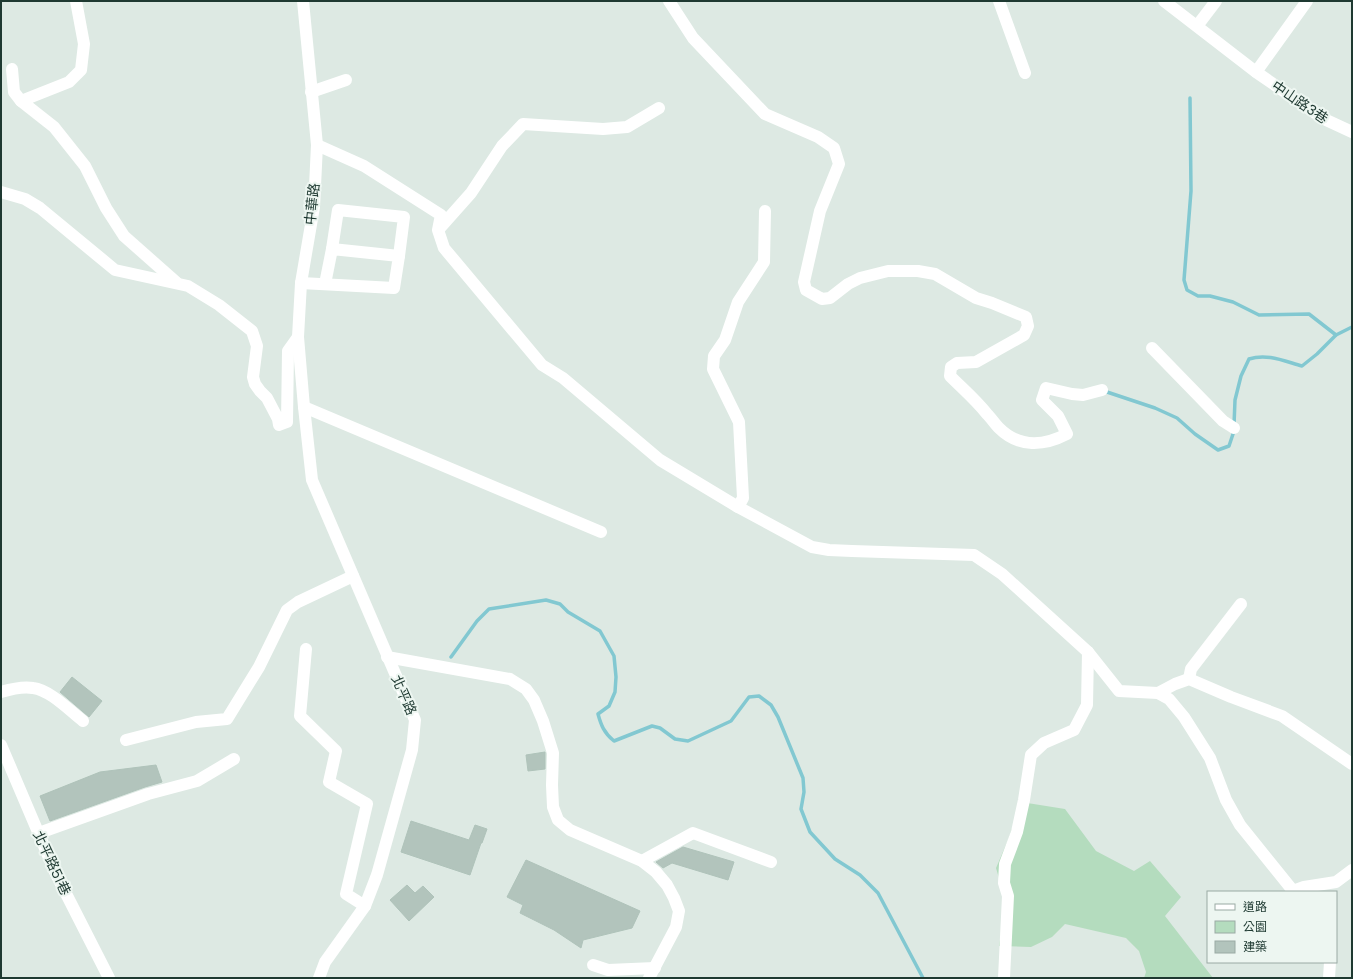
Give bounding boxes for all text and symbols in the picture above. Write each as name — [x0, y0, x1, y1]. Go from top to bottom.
street label: 中山路3巷 — [1268, 76, 1332, 128]
street label: 中華路 — [300, 182, 324, 226]
street label: 北平路 — [386, 672, 422, 718]
street label: 北平路51巷 — [28, 827, 76, 899]
legend — [1207, 891, 1337, 963]
text: 道路 — [1243, 898, 1267, 915]
text: 公園 — [1243, 918, 1267, 935]
text: 建築 — [1243, 938, 1267, 955]

